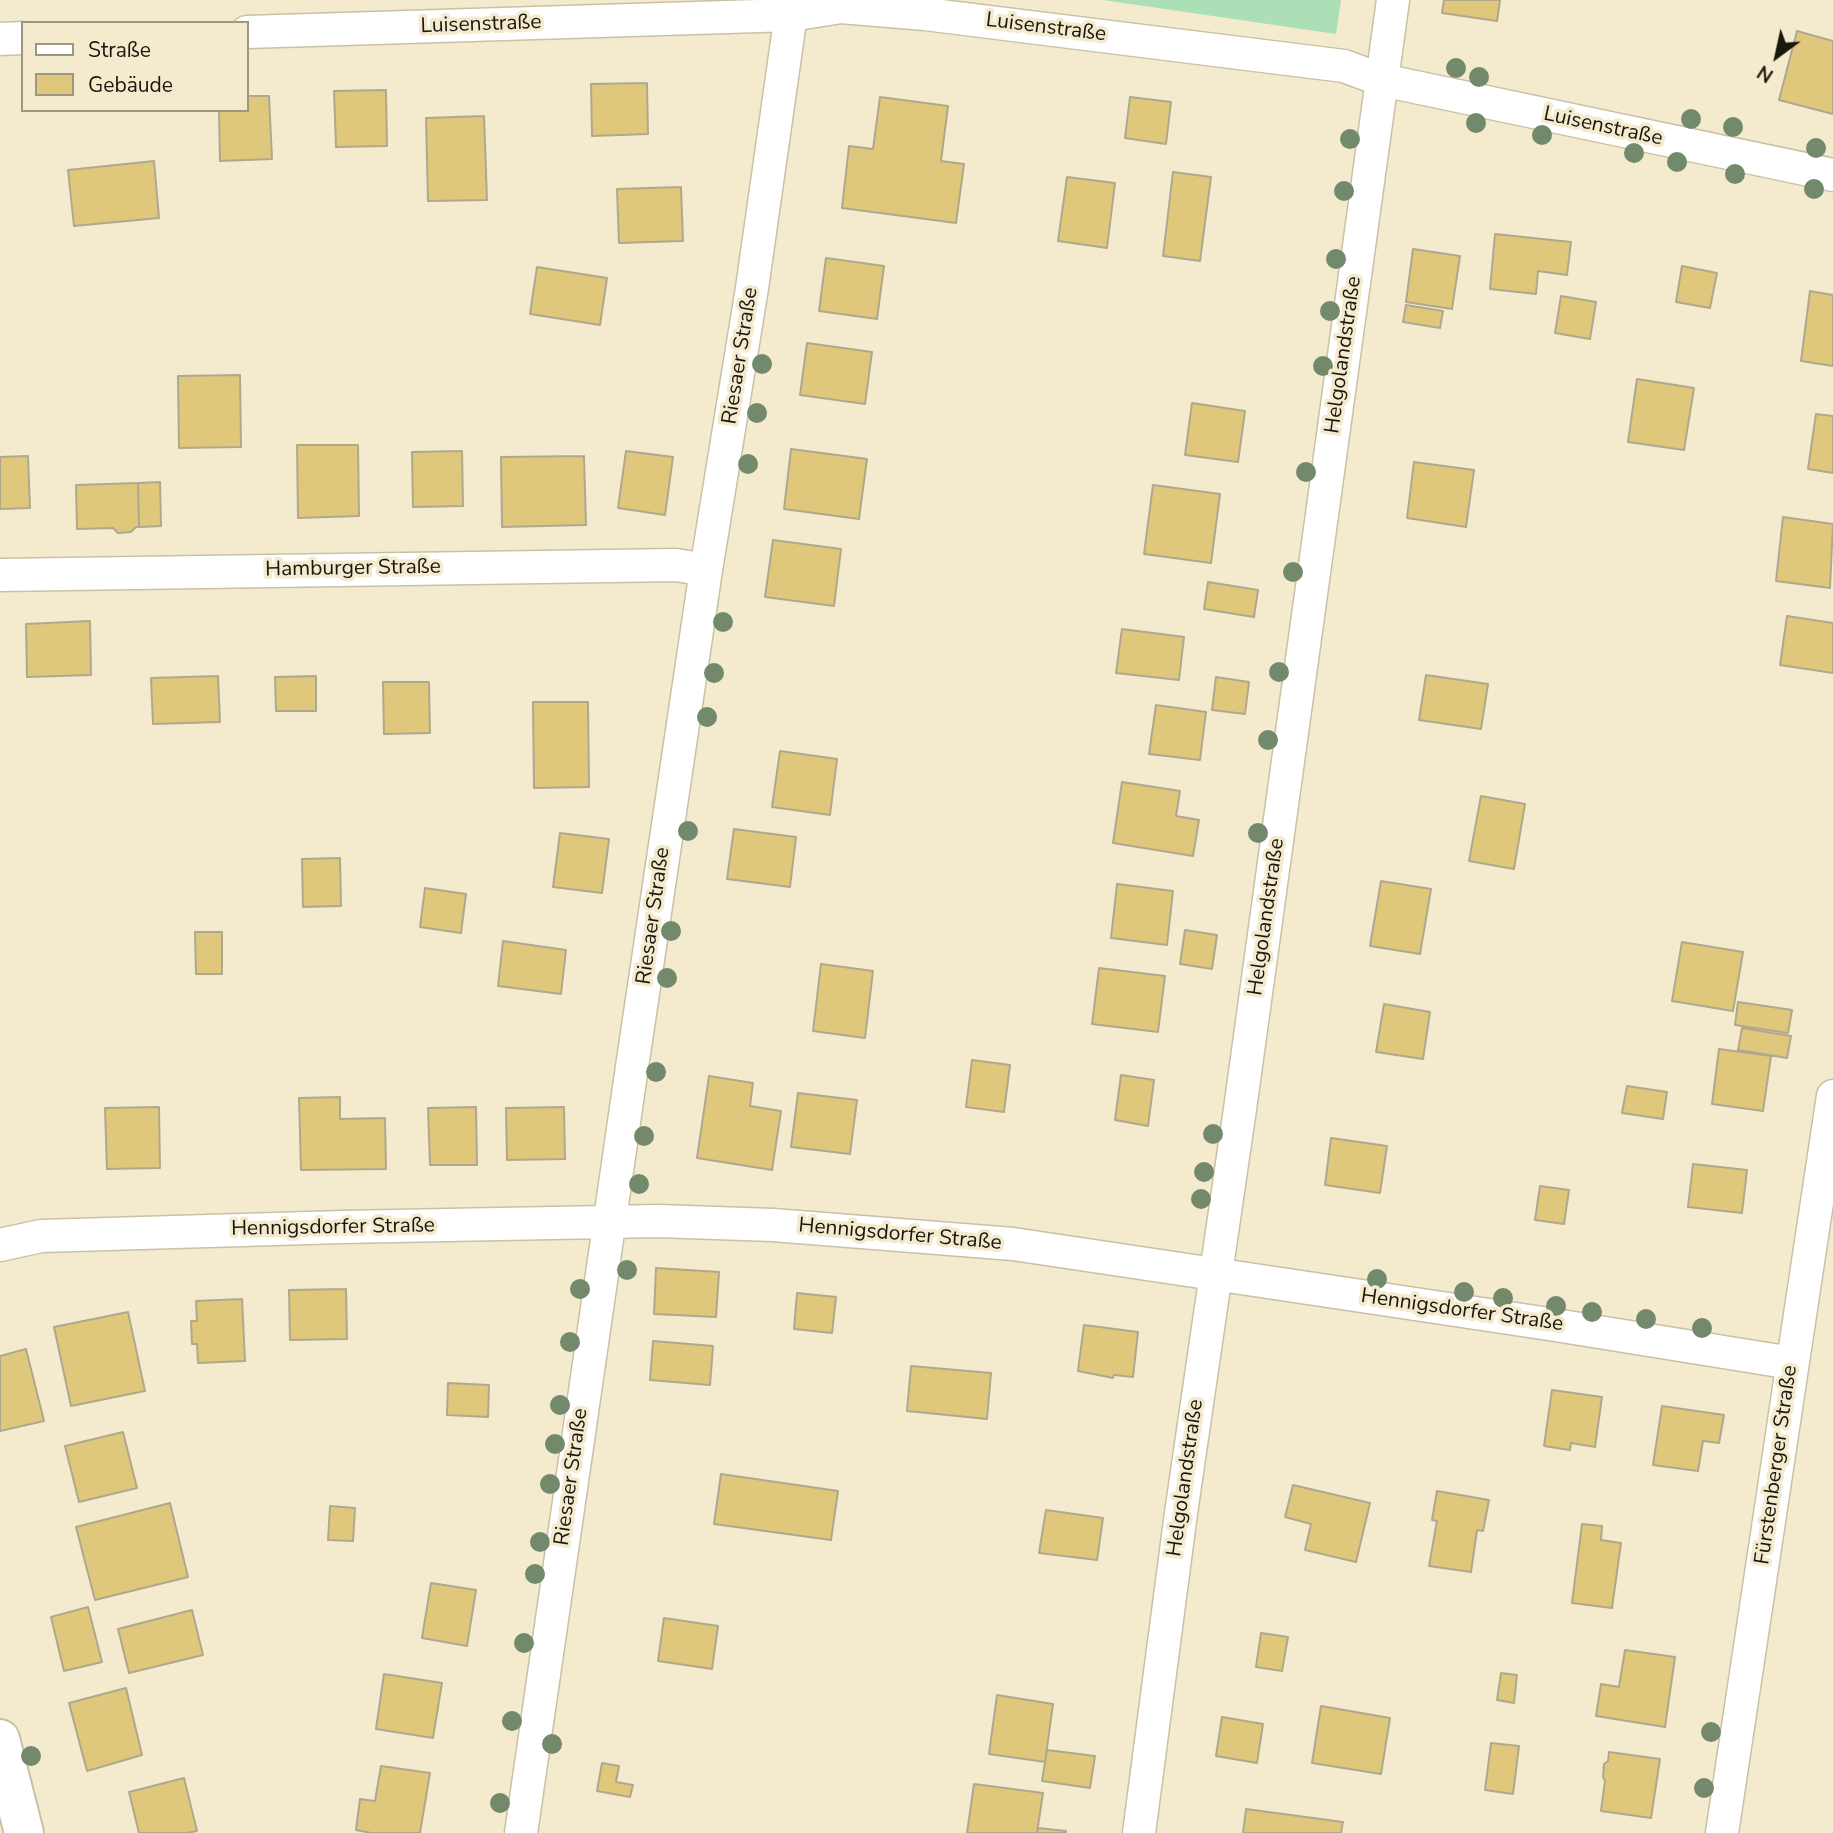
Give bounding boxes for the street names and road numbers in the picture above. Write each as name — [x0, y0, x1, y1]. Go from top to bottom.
street label: Luisenstraße — [984, 8, 1108, 48]
street label: Luisenstraße — [420, 10, 542, 40]
street label: Luisenstraße — [1541, 102, 1665, 152]
street label: Helgolandstraße — [1320, 275, 1368, 435]
street label: Riesaer Straße — [718, 286, 764, 426]
street label: Hamburger Straße — [265, 555, 441, 583]
street label: Helgolandstraße — [1243, 837, 1291, 997]
street label: Riesaer Straße — [632, 846, 676, 986]
street label: Hennigsdorfer Straße — [231, 1214, 435, 1242]
street label: Hennigsdorfer Straße — [797, 1214, 1003, 1256]
street label: Hennigsdorfer Straße — [1359, 1284, 1565, 1338]
street label: Fürstenberger Straße — [1751, 1364, 1803, 1566]
street label: Helgolandstraße — [1162, 1398, 1210, 1558]
street label: Riesaer Straße — [550, 1407, 594, 1547]

